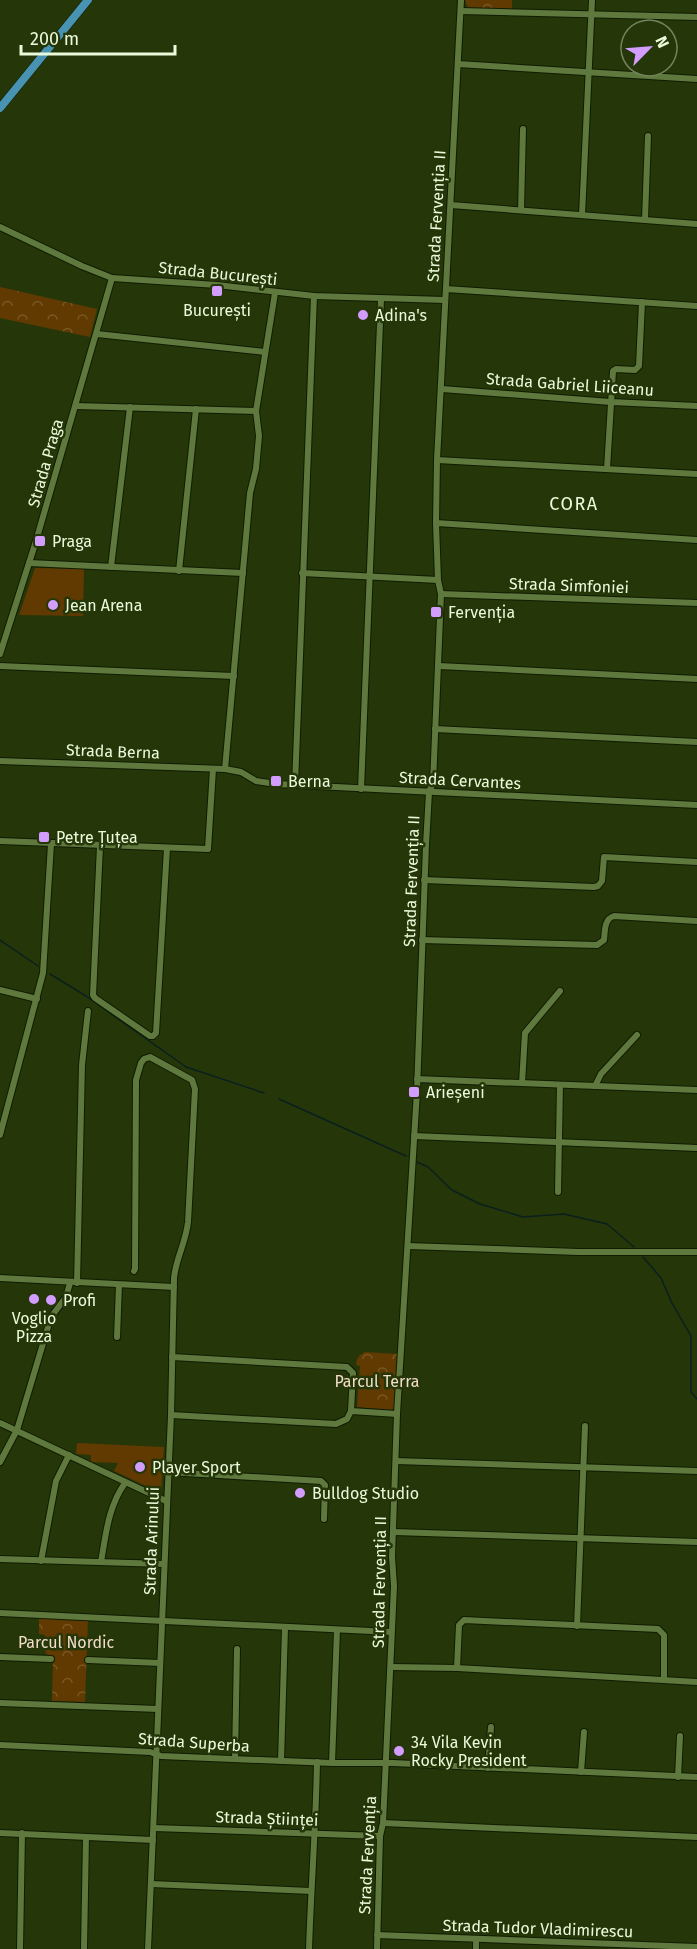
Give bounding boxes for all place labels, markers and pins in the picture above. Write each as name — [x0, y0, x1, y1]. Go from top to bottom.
marker: București — [210, 284, 224, 298]
place label: București — [183, 301, 251, 321]
place label: Adina's — [375, 306, 427, 325]
marker: Adina's — [356, 308, 370, 322]
place label: Praga — [52, 532, 92, 551]
marker: Praga — [33, 534, 47, 548]
place label: Jean Arena — [65, 596, 142, 615]
marker: Jean Arena — [46, 598, 60, 612]
place label: Fervenția — [448, 603, 515, 623]
marker: Fervenția — [429, 605, 443, 619]
place label: Berna — [288, 772, 331, 791]
marker: Berna — [269, 774, 283, 788]
place label: Petre Țuțea — [56, 828, 138, 848]
marker: Petre Țuțea — [37, 830, 51, 844]
place label: Arieșeni — [426, 1083, 485, 1103]
marker: Arieșeni — [407, 1085, 421, 1099]
place label: Profi — [63, 1291, 96, 1310]
marker: Voglio Pizza — [27, 1292, 41, 1306]
marker: Profi — [44, 1293, 58, 1307]
place label: Voglio Pizza — [12, 1309, 56, 1346]
place label: Player Sport — [152, 1458, 241, 1477]
marker: Player Sport — [133, 1460, 147, 1474]
place label: Bulldog Studio — [312, 1484, 419, 1503]
marker: Bulldog Studio — [293, 1486, 307, 1500]
place label: 34 Vila Kevin Rocky President — [411, 1733, 527, 1770]
marker: 34 Vila Kevin Rocky President — [392, 1744, 406, 1758]

